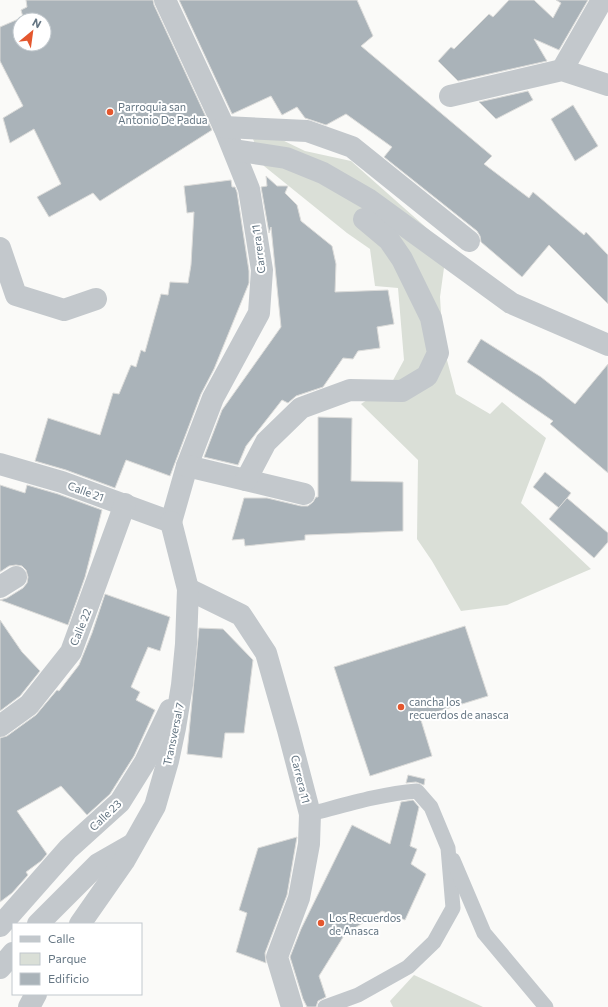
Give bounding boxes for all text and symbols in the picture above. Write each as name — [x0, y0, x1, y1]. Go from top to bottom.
north arrow — [12, 12, 52, 52]
text: N — [30, 15, 44, 31]
place label: Parroquia san Antonio De Padua — [118, 100, 208, 126]
marker: Parroquia san Antonio De Padua — [105, 107, 115, 117]
street label: Carrera 11 — [249, 224, 267, 274]
street label: Calle 21 — [66, 478, 106, 504]
street label: Calle 22 — [67, 606, 93, 648]
place label: cancha los recuerdos de anasca — [409, 695, 509, 721]
street label: Transversal 7 — [160, 701, 186, 767]
marker: cancha los recuerdos de anasca — [396, 702, 406, 712]
street label: Carrera 11 — [289, 754, 313, 804]
street label: Calle 23 — [86, 797, 124, 833]
place label: Los Recuerdos de Anasca — [329, 911, 401, 937]
marker: Los Recuerdos de Anasca — [316, 918, 326, 928]
legend — [12, 923, 142, 995]
text: Calle — [48, 931, 75, 945]
text: Parque — [48, 951, 86, 965]
text: Edificio — [48, 971, 89, 985]

